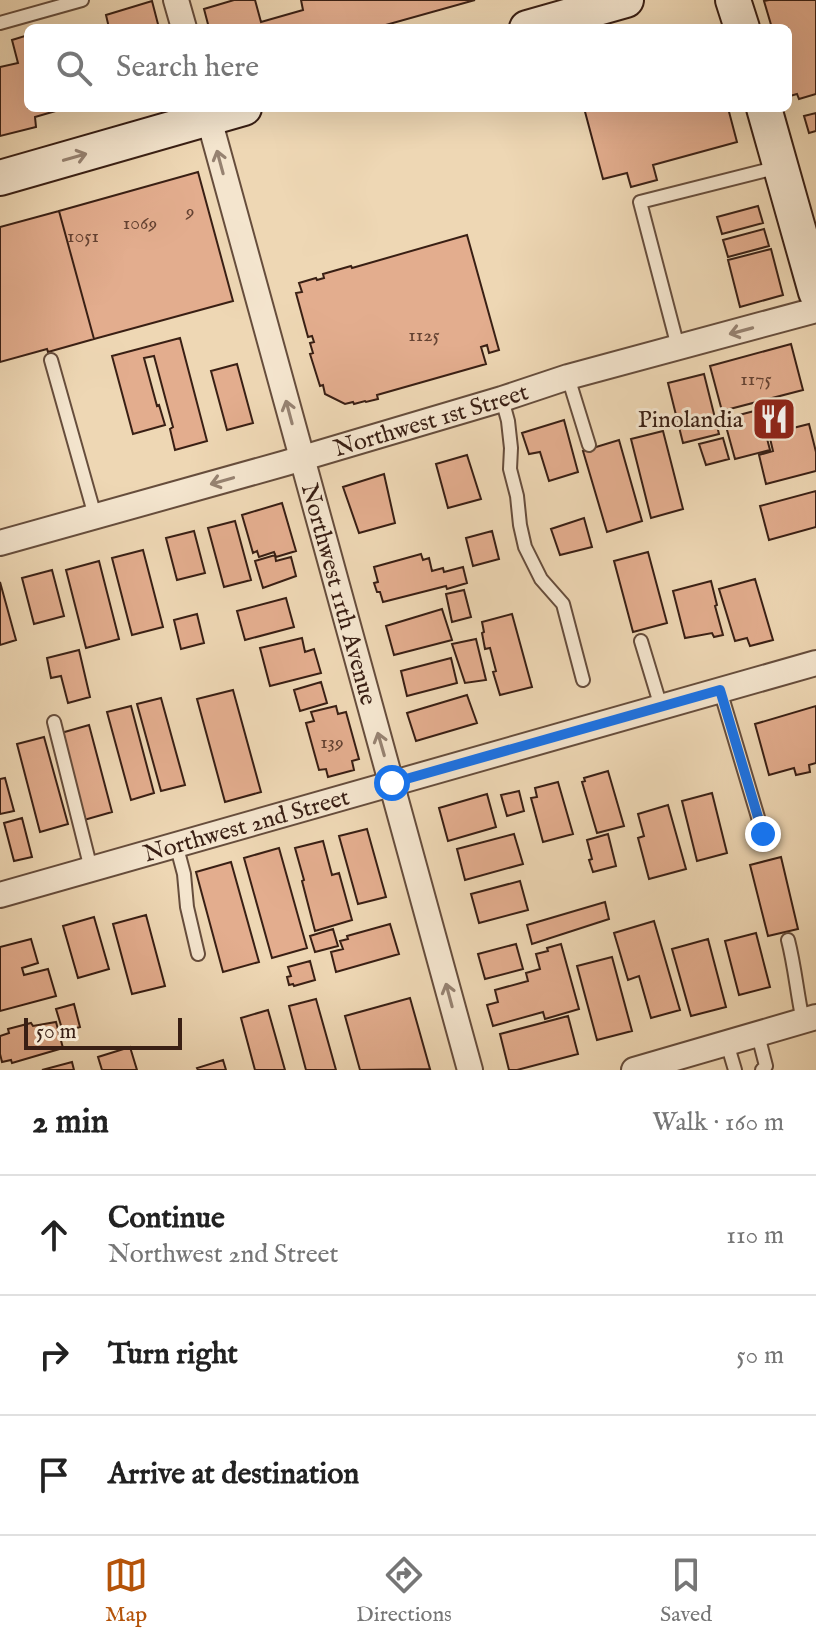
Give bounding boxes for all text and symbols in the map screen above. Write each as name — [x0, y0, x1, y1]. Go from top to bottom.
search box — [24, 24, 792, 112]
icon: search — [52, 46, 96, 90]
text: Search here — [116, 49, 259, 87]
one-way arrow — [61, 149, 87, 164]
one-way arrow — [212, 149, 227, 175]
house number: 9 — [185, 199, 194, 224]
house number: 1069 — [123, 211, 157, 236]
house number: 1051 — [67, 224, 99, 249]
house number: 1125 — [408, 323, 440, 348]
one-way arrow — [728, 324, 754, 339]
house number: 1175 — [740, 367, 772, 392]
street label: Northwest 1st Street — [330, 377, 533, 465]
restaurant icon: Pinolandia — [750, 395, 798, 443]
one-way arrow — [280, 400, 295, 426]
place label: Pinolandia — [638, 405, 744, 436]
one-way arrow — [210, 474, 236, 489]
street label: Northwest 11th Avenue — [293, 480, 383, 709]
house number: 139 — [320, 730, 344, 755]
one-way arrow — [372, 731, 387, 757]
route start — [374, 765, 410, 801]
street label: Northwest 2nd Street — [140, 782, 353, 870]
route end — [745, 816, 781, 852]
one-way arrow — [441, 982, 456, 1008]
scale bar — [24, 1014, 182, 1050]
text: 50 m — [36, 1018, 77, 1046]
text: 2 min — [32, 1101, 109, 1144]
text: Walk · 160 m — [652, 1106, 784, 1139]
text: Continue — [108, 1200, 225, 1238]
icon: ahead — [32, 1213, 76, 1257]
text: 110 m — [726, 1219, 784, 1252]
text: Northwest 2nd Street — [108, 1238, 338, 1271]
icon: right — [32, 1333, 76, 1377]
text: Turn right — [108, 1336, 238, 1374]
text: 50 m — [736, 1339, 784, 1372]
icon: arrive — [32, 1453, 76, 1497]
text: Arrive at destination — [108, 1456, 359, 1494]
tab: Map — [104, 1553, 148, 1629]
tab: Directions — [356, 1553, 452, 1629]
tab: Saved — [660, 1553, 712, 1629]

